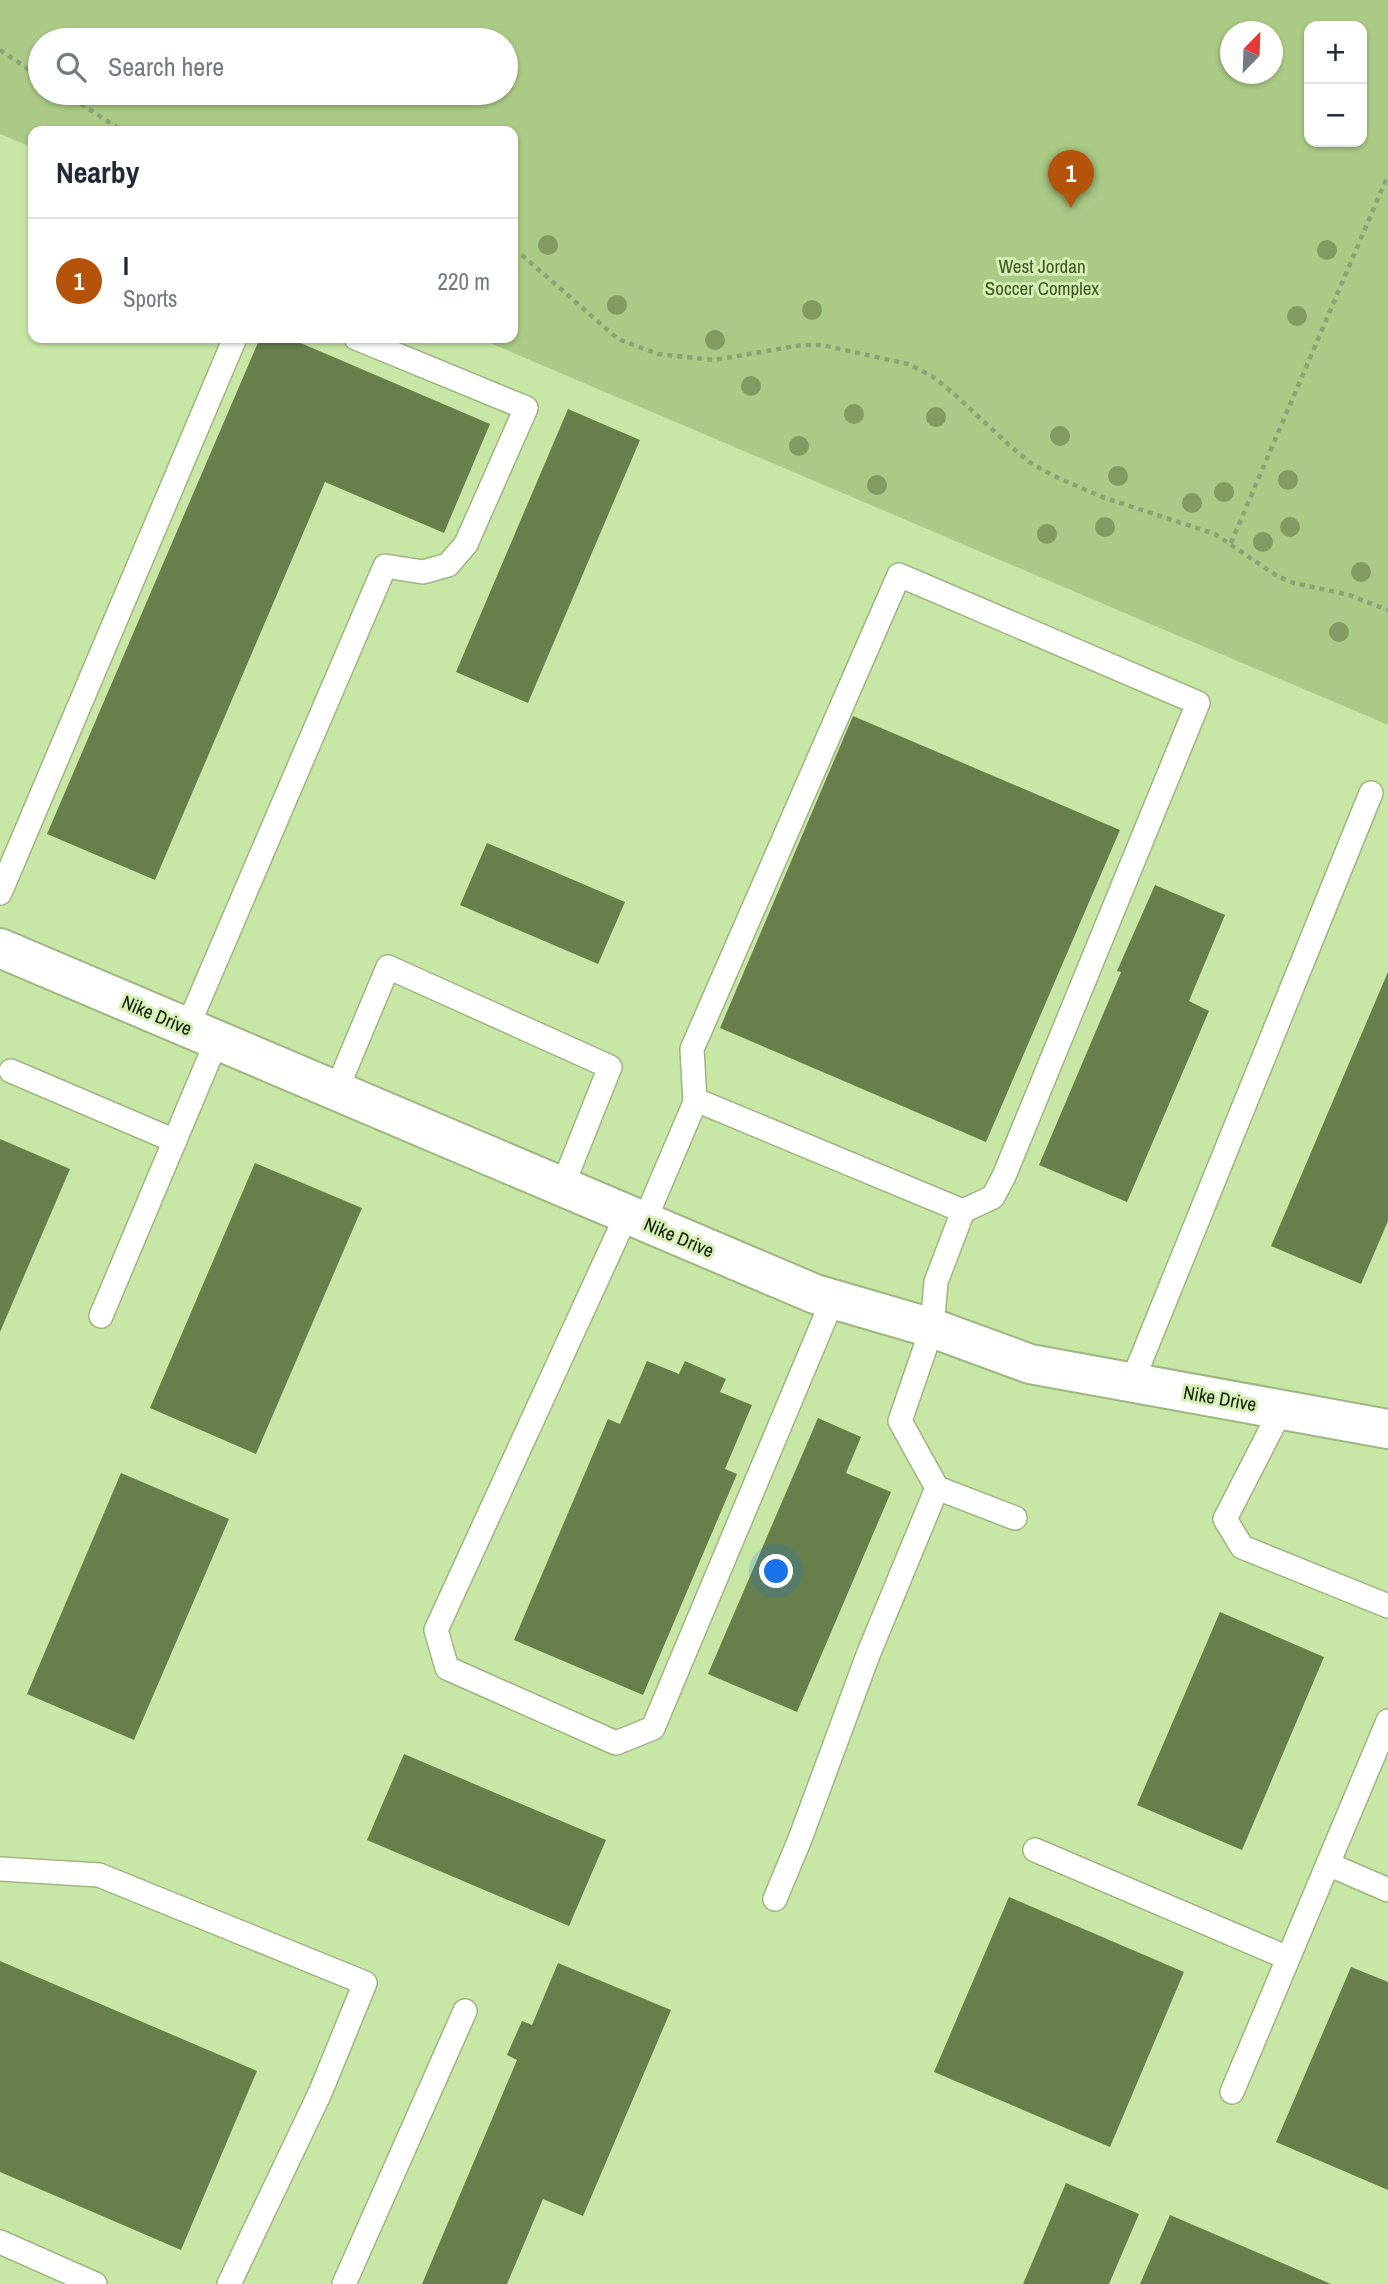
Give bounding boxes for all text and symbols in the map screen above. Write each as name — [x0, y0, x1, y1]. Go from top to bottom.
north arrow — [1220, 21, 1283, 84]
map controls — [1304, 21, 1367, 147]
button: + — [1304, 21, 1367, 84]
search box — [28, 28, 518, 105]
icon: search — [52, 48, 90, 86]
text: Search here — [108, 49, 224, 84]
button: − — [1304, 84, 1367, 147]
pin: 1 — [1048, 150, 1094, 208]
text: Nearby — [56, 152, 139, 192]
text: I — [123, 248, 129, 283]
park label: West Jordan Soccer Complex — [985, 253, 1099, 301]
text: 1 — [74, 266, 84, 297]
text: 220 m — [438, 266, 490, 297]
text: Sports — [123, 283, 178, 314]
street label: Nike Drive — [118, 989, 196, 1041]
street label: Nike Drive — [640, 1211, 718, 1263]
street label: Nike Drive — [1182, 1379, 1258, 1417]
your location — [759, 1554, 793, 1588]

